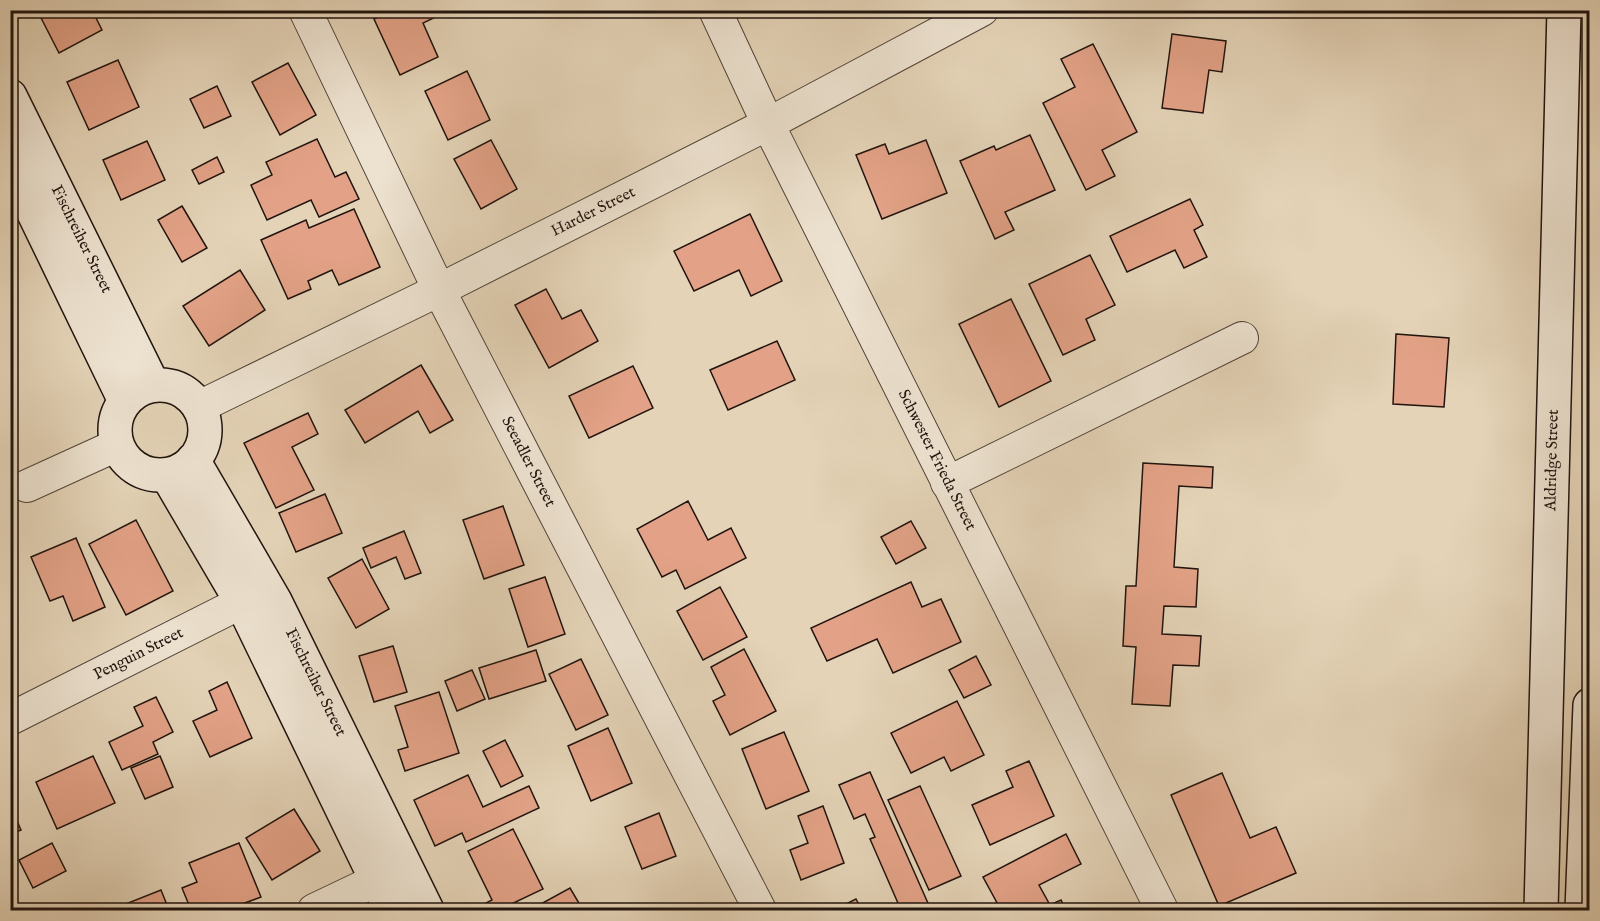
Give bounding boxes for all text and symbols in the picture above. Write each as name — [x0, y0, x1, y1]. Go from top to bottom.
street label: Fischreiher Street — [46, 182, 116, 297]
street label: Harder Street — [548, 182, 639, 242]
street label: Schwester Frieda Street — [893, 387, 981, 535]
street label: Aldridge Street — [1541, 409, 1564, 512]
street label: Seeadler Street — [496, 413, 560, 511]
street label: Penguin Street — [90, 623, 187, 685]
street label: Fischreiher Street — [280, 625, 350, 740]

